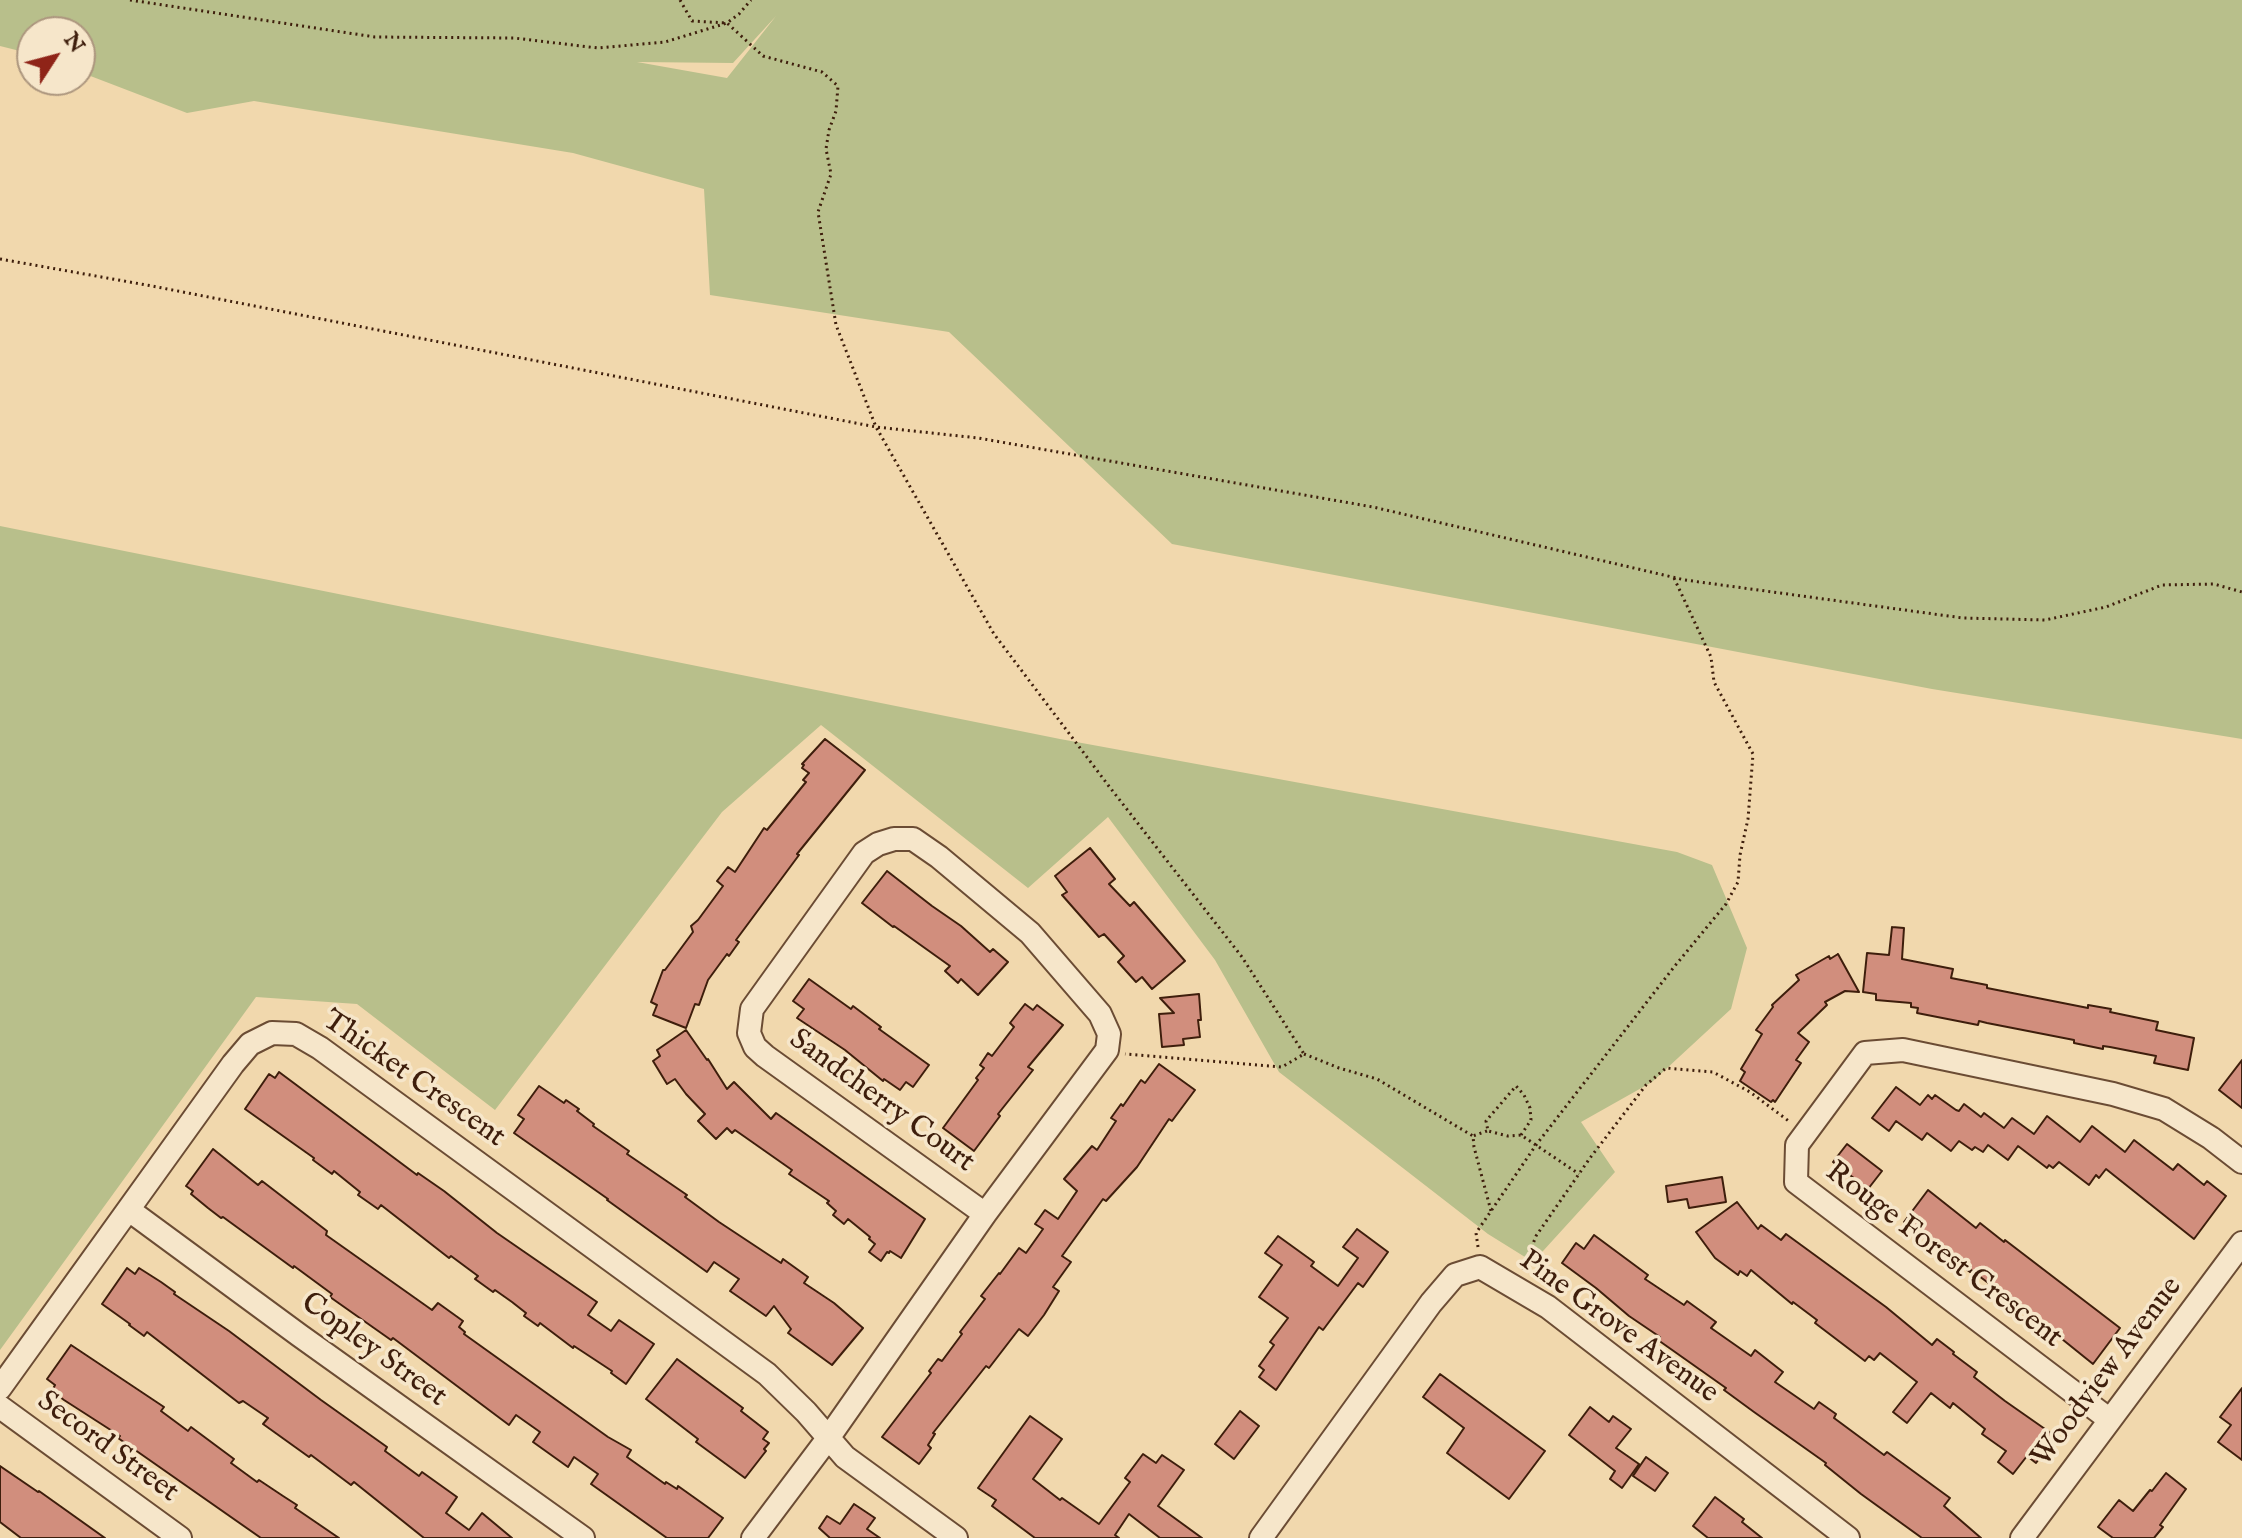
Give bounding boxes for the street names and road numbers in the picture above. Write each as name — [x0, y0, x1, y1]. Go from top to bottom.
street label: Thicket Crescent — [315, 1004, 511, 1156]
street label: Sandcherry Court — [781, 1023, 981, 1181]
street label: Rouge Forest Crescent — [1817, 1155, 2069, 1357]
street label: Pine Grove Avenue — [1511, 1244, 1725, 1412]
street label: Woodview Avenue — [2025, 1271, 2191, 1475]
street label: Copley Street — [293, 1286, 453, 1416]
street label: Secord Street — [29, 1385, 185, 1511]

